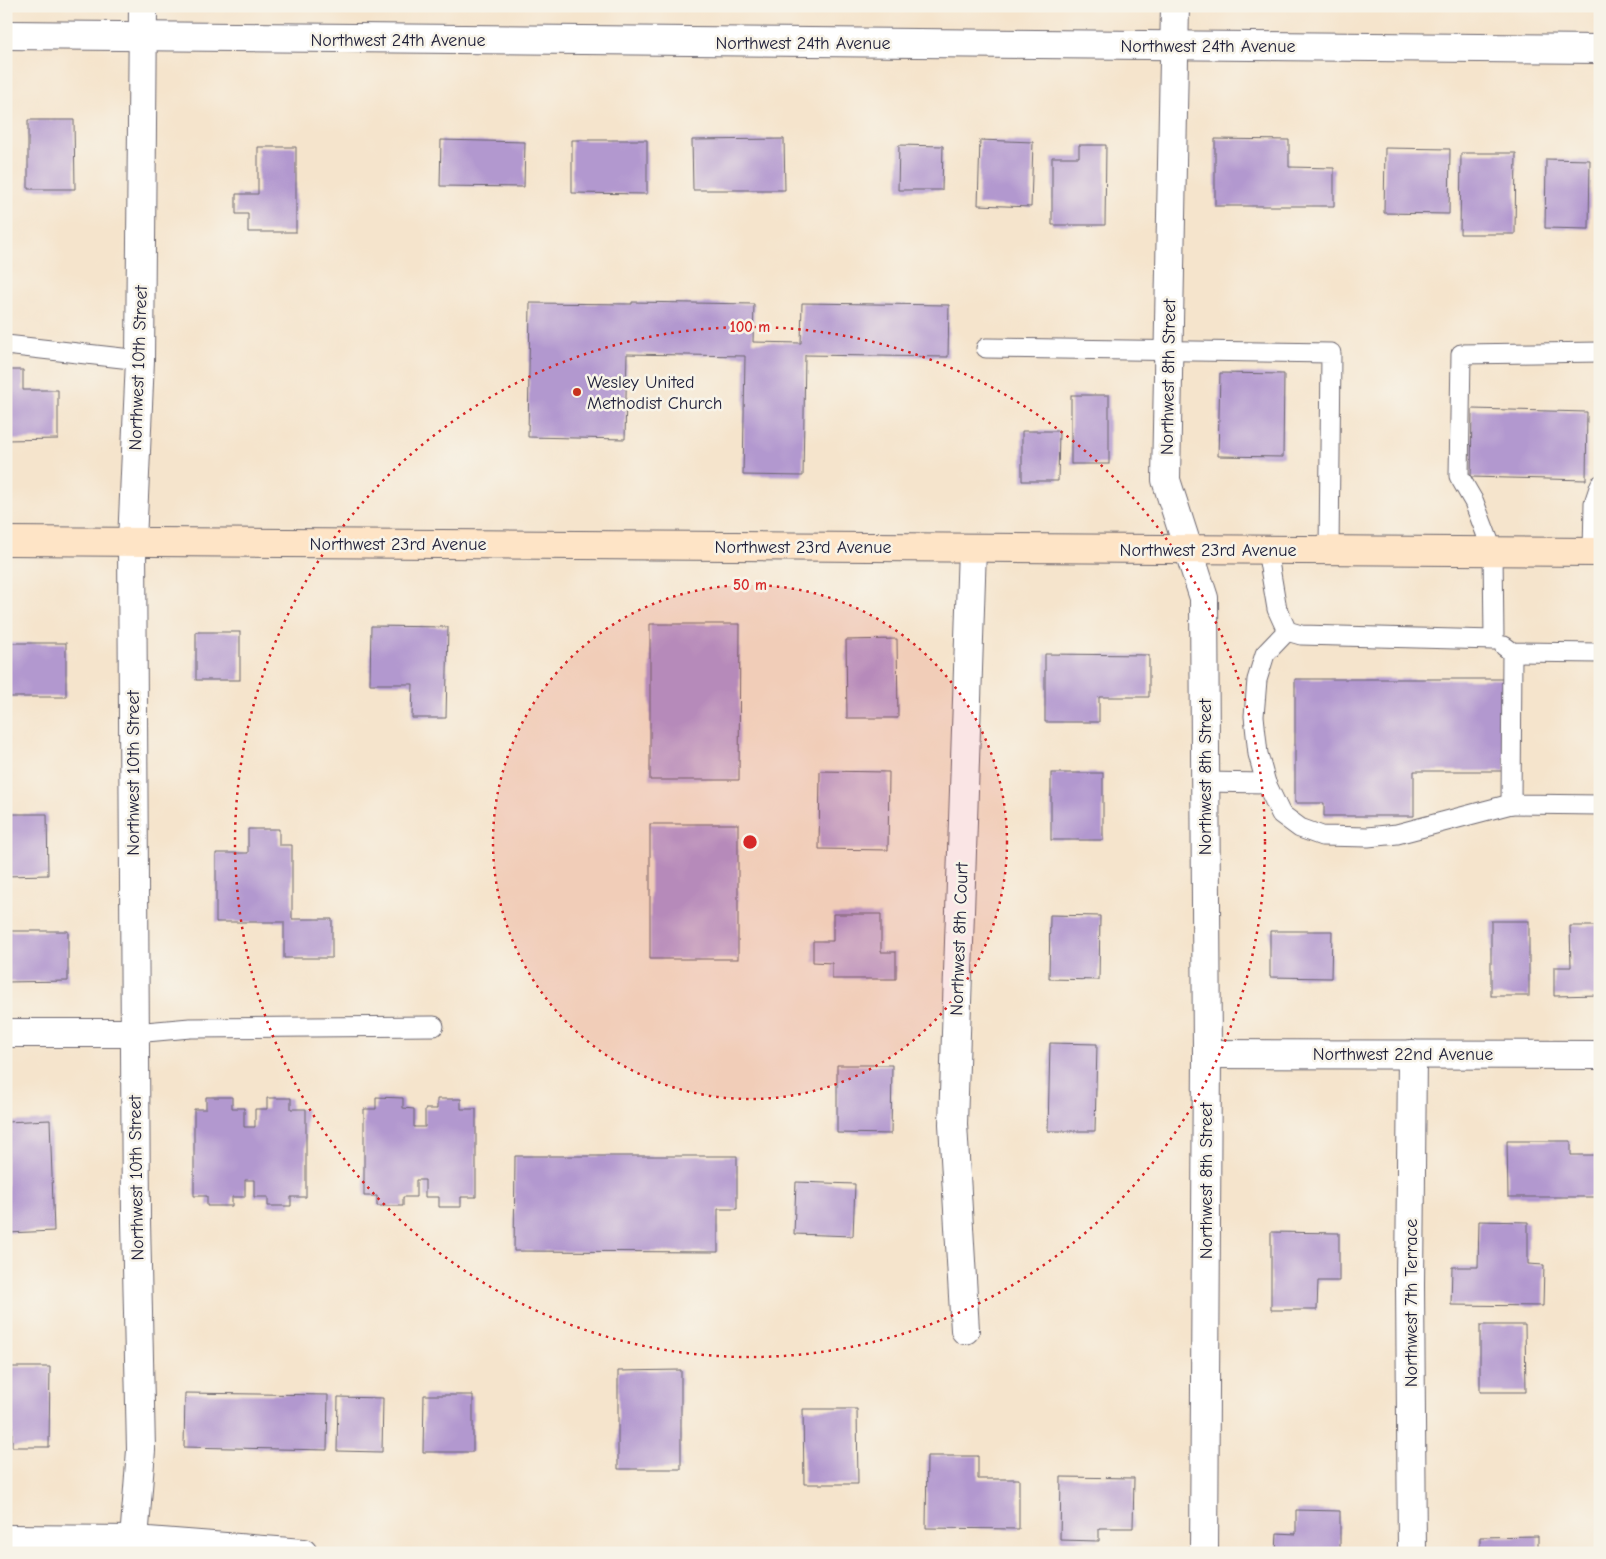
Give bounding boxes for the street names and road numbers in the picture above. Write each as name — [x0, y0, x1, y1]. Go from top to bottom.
street label: Northwest 24th Avenue — [310, 30, 486, 51]
street label: Northwest 24th Avenue — [715, 33, 891, 54]
street label: Northwest 24th Avenue — [1120, 36, 1296, 57]
street label: Northwest 10th Street — [125, 284, 152, 451]
street label: Northwest 8th Street — [1157, 298, 1180, 455]
street label: Northwest 23rd Avenue — [310, 534, 486, 555]
street label: Northwest 23rd Avenue — [715, 537, 891, 558]
street label: Northwest 23rd Avenue — [1120, 540, 1296, 561]
street label: Northwest 10th Street — [123, 689, 144, 856]
street label: Northwest 8th Street — [1195, 698, 1216, 855]
street label: Northwest 8th Court — [946, 861, 973, 1016]
street label: Northwest 22nd Avenue — [1313, 1044, 1493, 1065]
street label: Northwest 10th Street — [125, 1094, 148, 1261]
street label: Northwest 8th Street — [1196, 1102, 1217, 1259]
street label: Northwest 7th Terrace — [1401, 1219, 1422, 1387]

